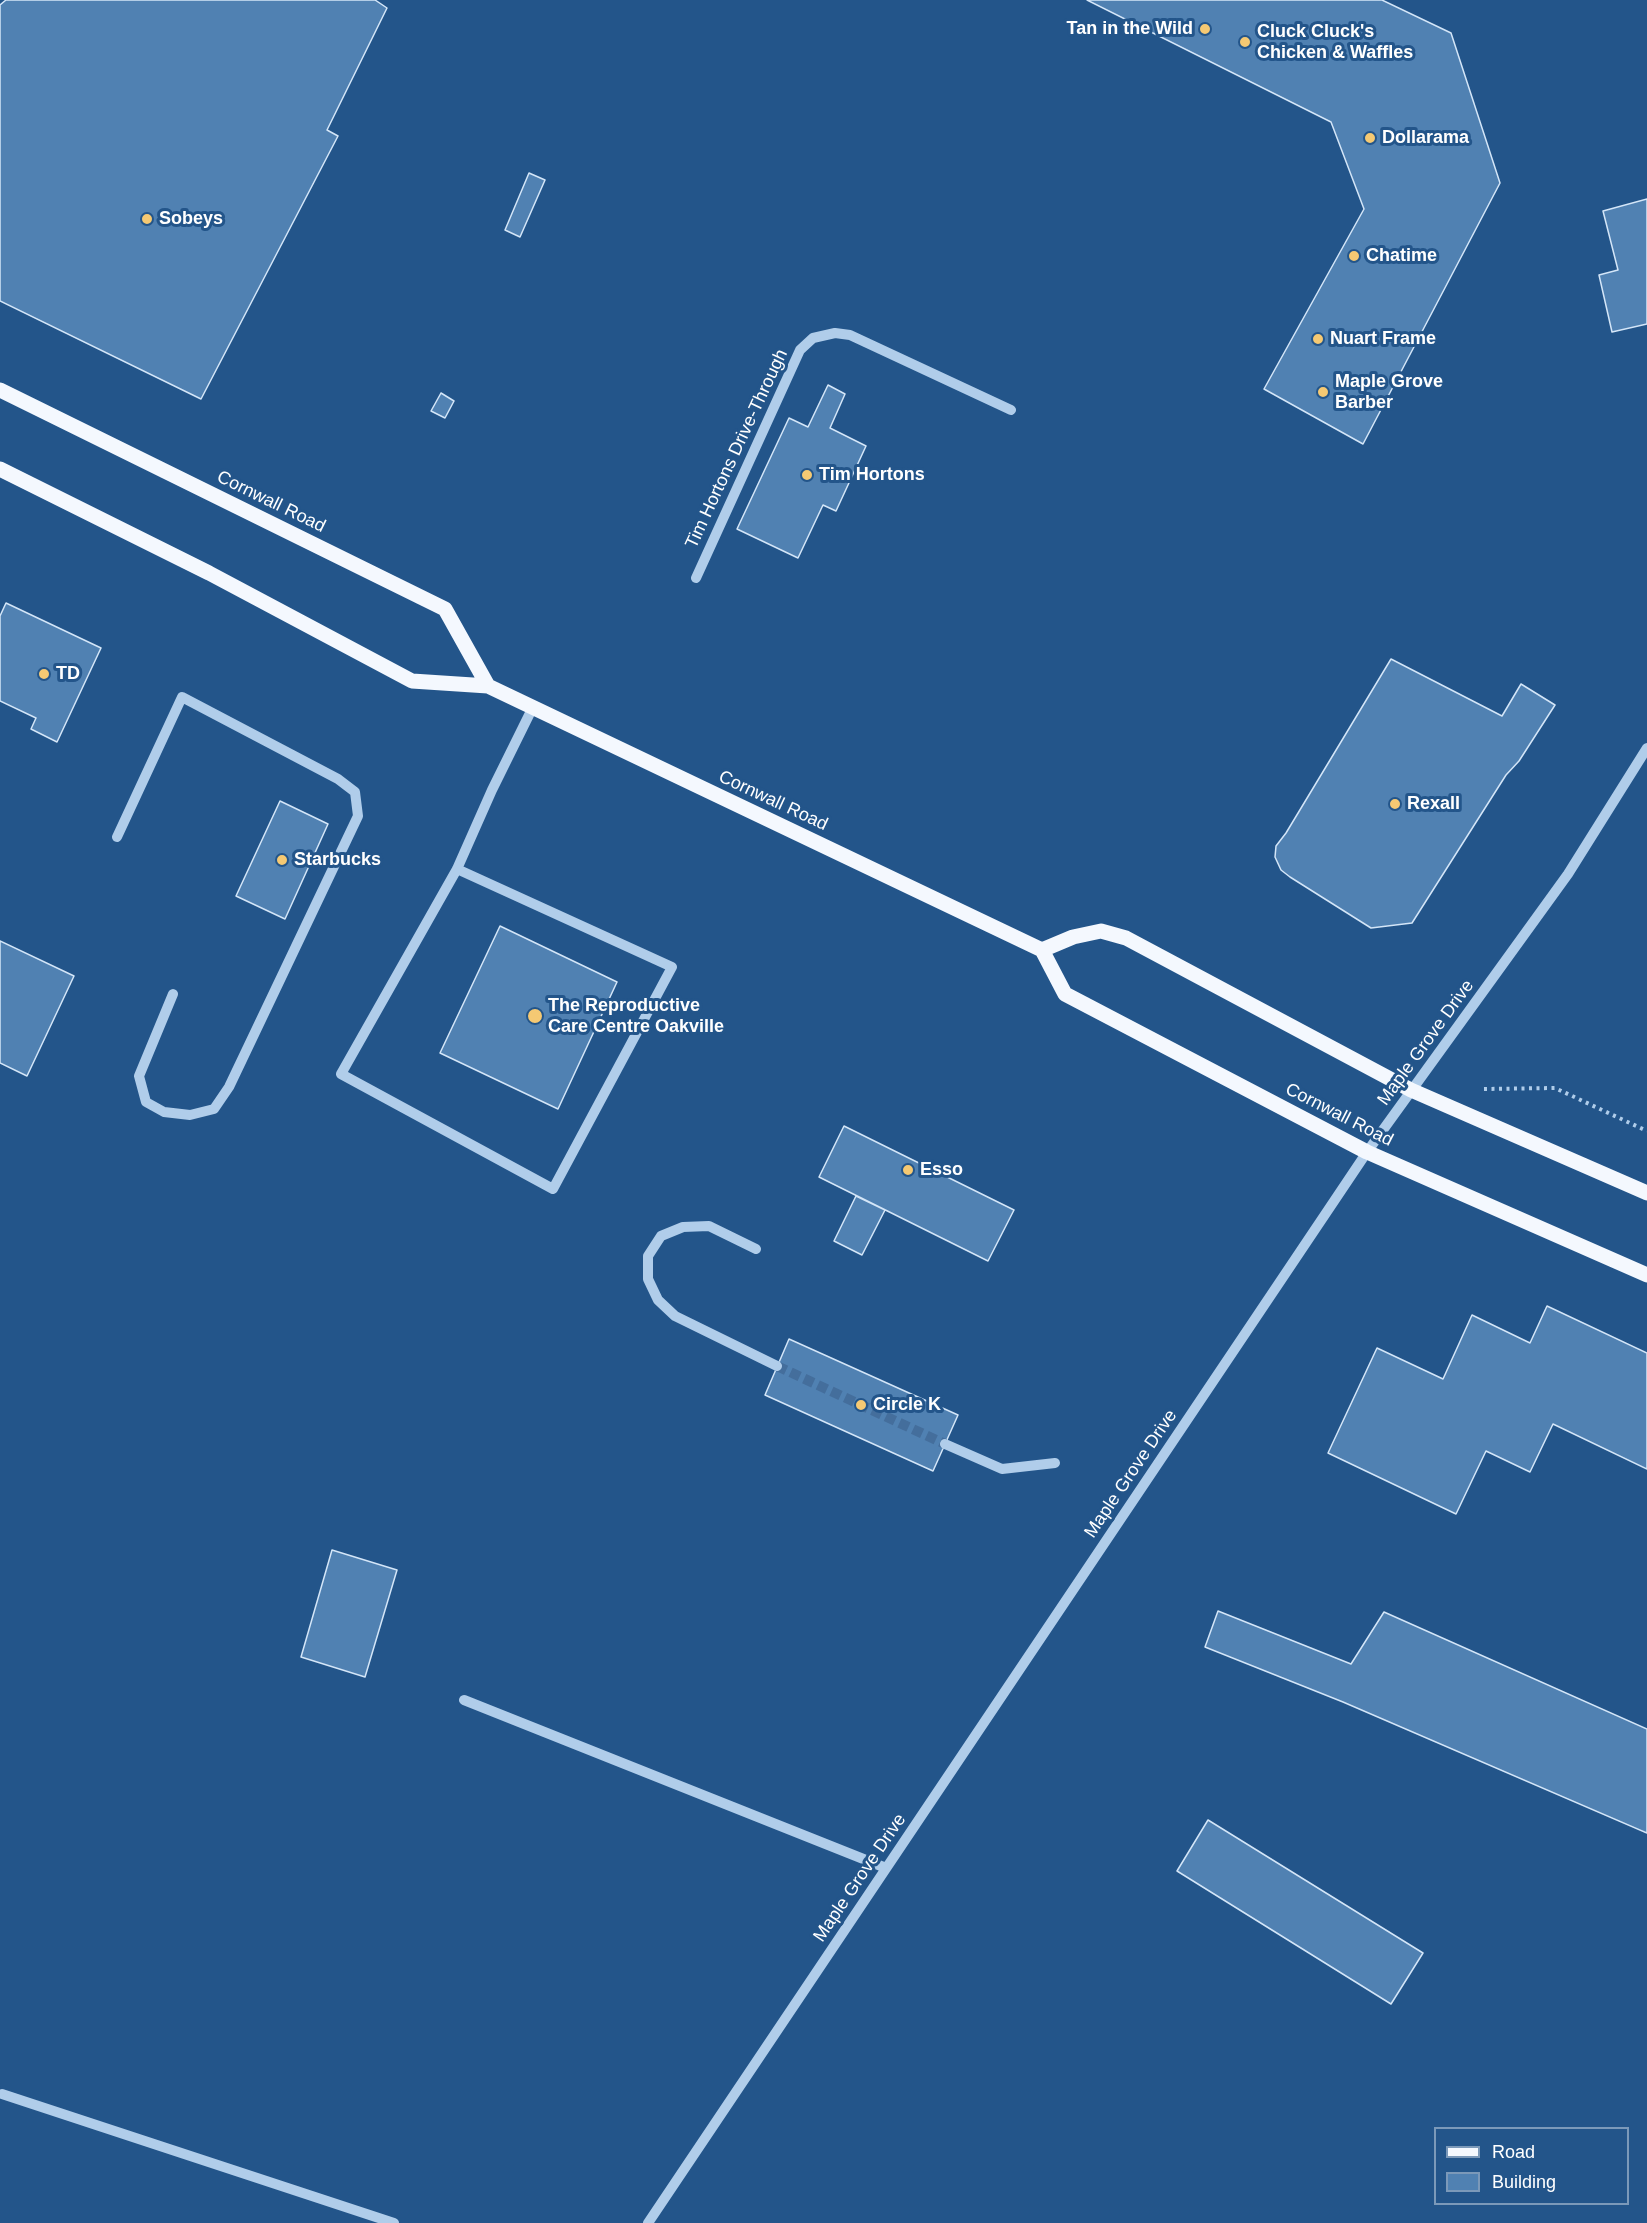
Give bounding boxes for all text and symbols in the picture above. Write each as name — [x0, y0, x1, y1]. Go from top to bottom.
place label: Tan in the Wild — [1067, 18, 1193, 40]
place label: Cluck Cluck's Chicken & Waffles — [1257, 21, 1413, 63]
marker: Tan in the Wild — [1198, 22, 1212, 36]
marker: Cluck Cluck's Chicken & Waffles — [1238, 35, 1252, 49]
place label: Dollarama — [1382, 127, 1469, 149]
marker: Dollarama — [1363, 131, 1377, 145]
place label: Sobeys — [159, 208, 223, 230]
marker: Sobeys — [140, 212, 154, 226]
place label: Chatime — [1366, 245, 1437, 267]
marker: Chatime — [1347, 249, 1361, 263]
place label: Nuart Frame — [1330, 328, 1436, 350]
marker: Nuart Frame — [1311, 332, 1325, 346]
street label: Tim Hortons Drive-Through — [681, 346, 793, 552]
place label: Maple Grove Barber — [1335, 371, 1443, 413]
marker: Maple Grove Barber — [1316, 385, 1330, 399]
place label: Tim Hortons — [819, 464, 925, 486]
street label: Cornwall Road — [213, 466, 329, 538]
marker: Tim Hortons — [800, 468, 814, 482]
place label: TD — [56, 663, 80, 685]
marker: TD — [37, 667, 51, 681]
street label: Cornwall Road — [715, 766, 831, 836]
place label: Rexall — [1407, 793, 1460, 815]
marker: Rexall — [1388, 797, 1402, 811]
place label: Starbucks — [294, 849, 381, 871]
marker: Starbucks — [275, 853, 289, 867]
street label: Maple Grove Drive — [1373, 976, 1479, 1110]
place label: The Reproductive Care Centre Oakville — [548, 995, 724, 1038]
marker: The Reproductive Care Centre Oakville — [526, 1007, 544, 1025]
street label: Cornwall Road — [1282, 1079, 1396, 1151]
place label: Esso — [920, 1159, 963, 1181]
marker: Esso — [901, 1163, 915, 1177]
place label: Circle K — [873, 1394, 941, 1416]
marker: Circle K — [854, 1398, 868, 1412]
street label: Maple Grove Drive — [1080, 1406, 1182, 1542]
street label: Maple Grove Drive — [809, 1810, 911, 1946]
legend — [1434, 2127, 1629, 2205]
text: Road — [1492, 2142, 1535, 2162]
text: Building — [1492, 2172, 1556, 2192]

